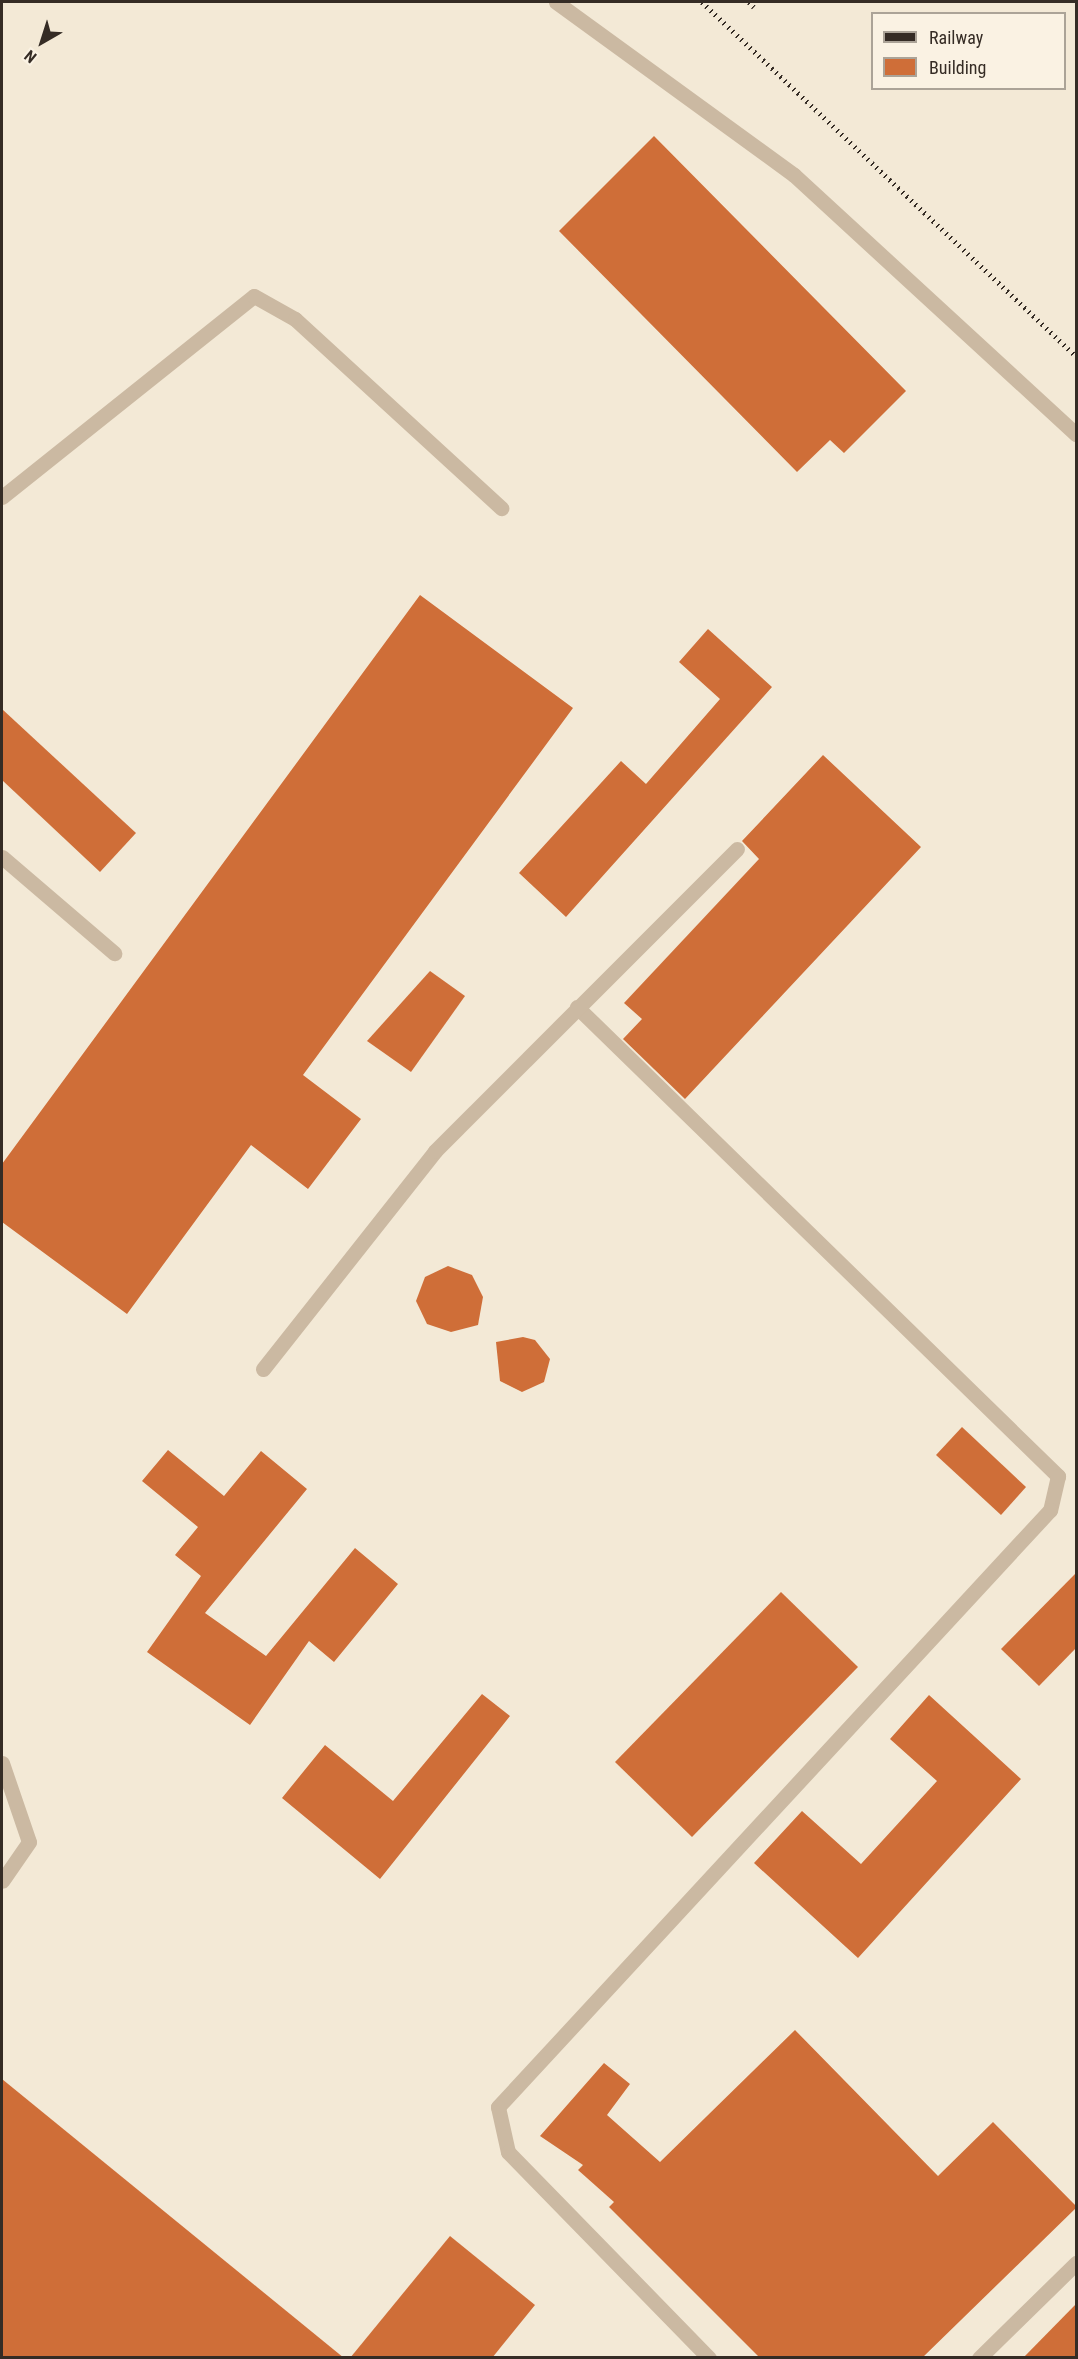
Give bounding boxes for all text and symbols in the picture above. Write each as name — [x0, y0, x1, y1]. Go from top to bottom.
north arrow — [12, 12, 72, 72]
legend — [871, 12, 1066, 90]
text: Railway — [929, 27, 983, 48]
text: N — [21, 46, 40, 67]
text: Building — [929, 57, 986, 78]

